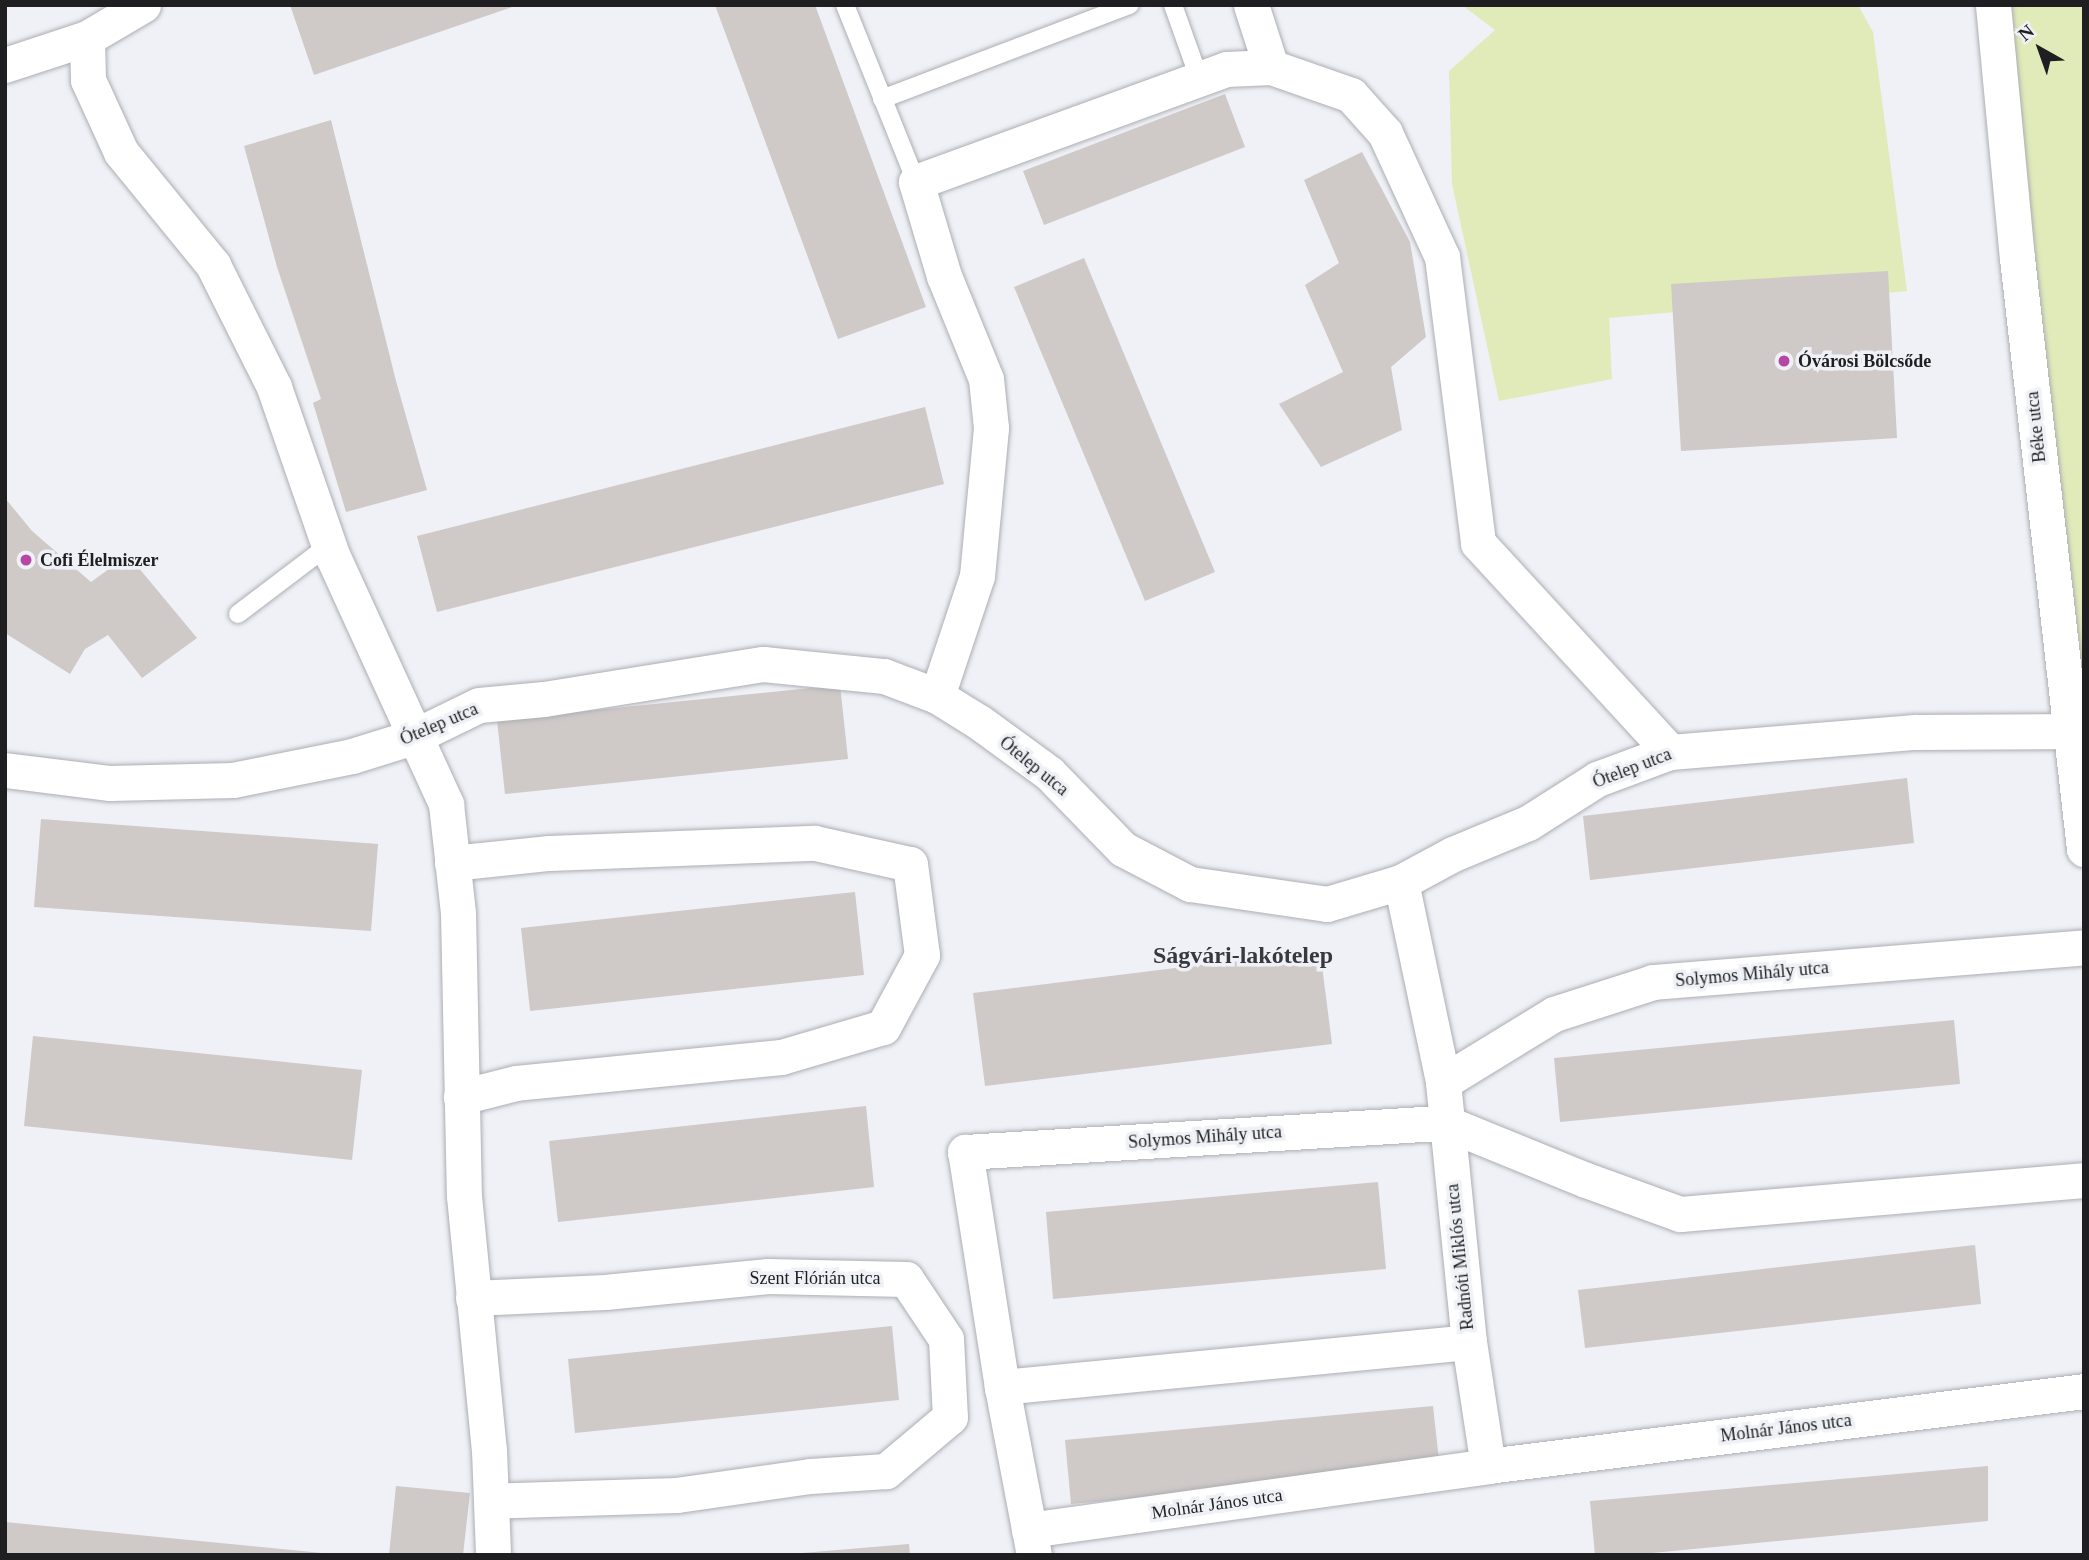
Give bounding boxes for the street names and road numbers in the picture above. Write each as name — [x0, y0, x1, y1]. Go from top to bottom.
street label: Béke utca — [2022, 390, 2050, 464]
street label: Ótelep utca — [397, 698, 481, 750]
street label: Ótelep utca — [995, 732, 1073, 800]
street label: Ótelep utca — [1590, 743, 1674, 793]
street label: Solymos Mihály utca — [1674, 957, 1830, 991]
street label: Solymos Mihály utca — [1127, 1121, 1283, 1153]
street label: Radnóti Miklós utca — [1442, 1183, 1478, 1331]
street label: Szent Flórián utca — [750, 1267, 880, 1289]
street label: Molnár János utca — [1719, 1409, 1853, 1447]
street label: Molnár János utca — [1150, 1484, 1284, 1524]

